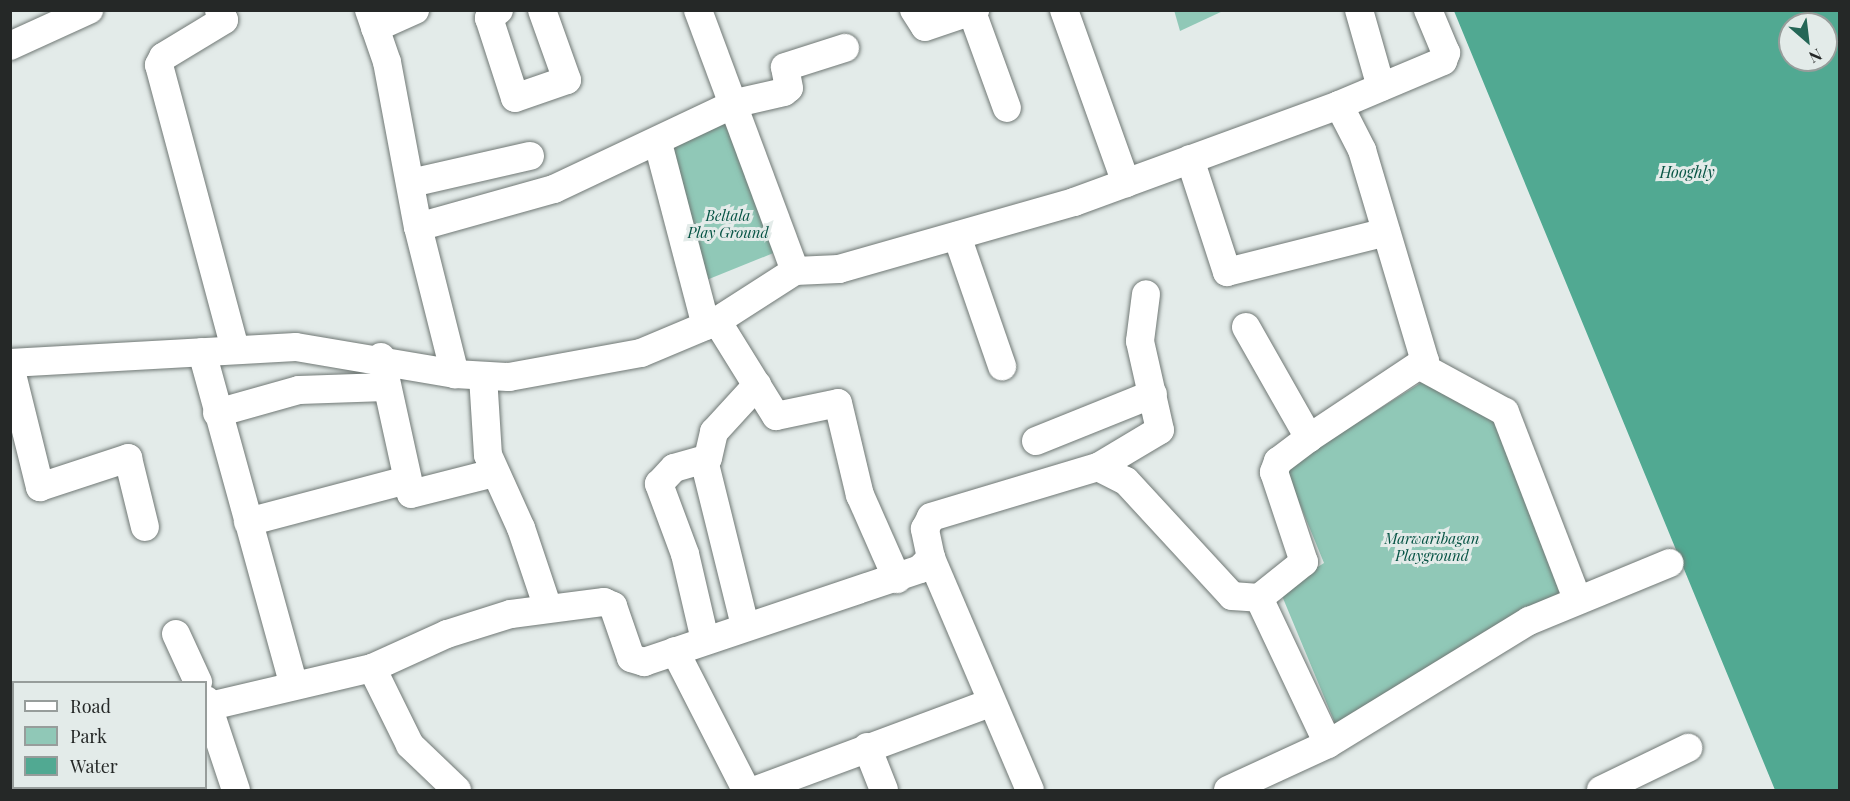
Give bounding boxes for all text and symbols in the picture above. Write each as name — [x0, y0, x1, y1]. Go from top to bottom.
north arrow — [1778, 12, 1838, 72]
text: N — [1806, 45, 1826, 69]
water label: Hooghly — [1659, 162, 1715, 182]
park label: Beltala Play Ground — [687, 206, 769, 241]
park label: Marwaribagan Playground — [1385, 529, 1479, 564]
legend — [12, 681, 207, 789]
text: Road — [70, 694, 111, 718]
text: Park — [70, 724, 107, 748]
text: Water — [70, 754, 118, 778]

